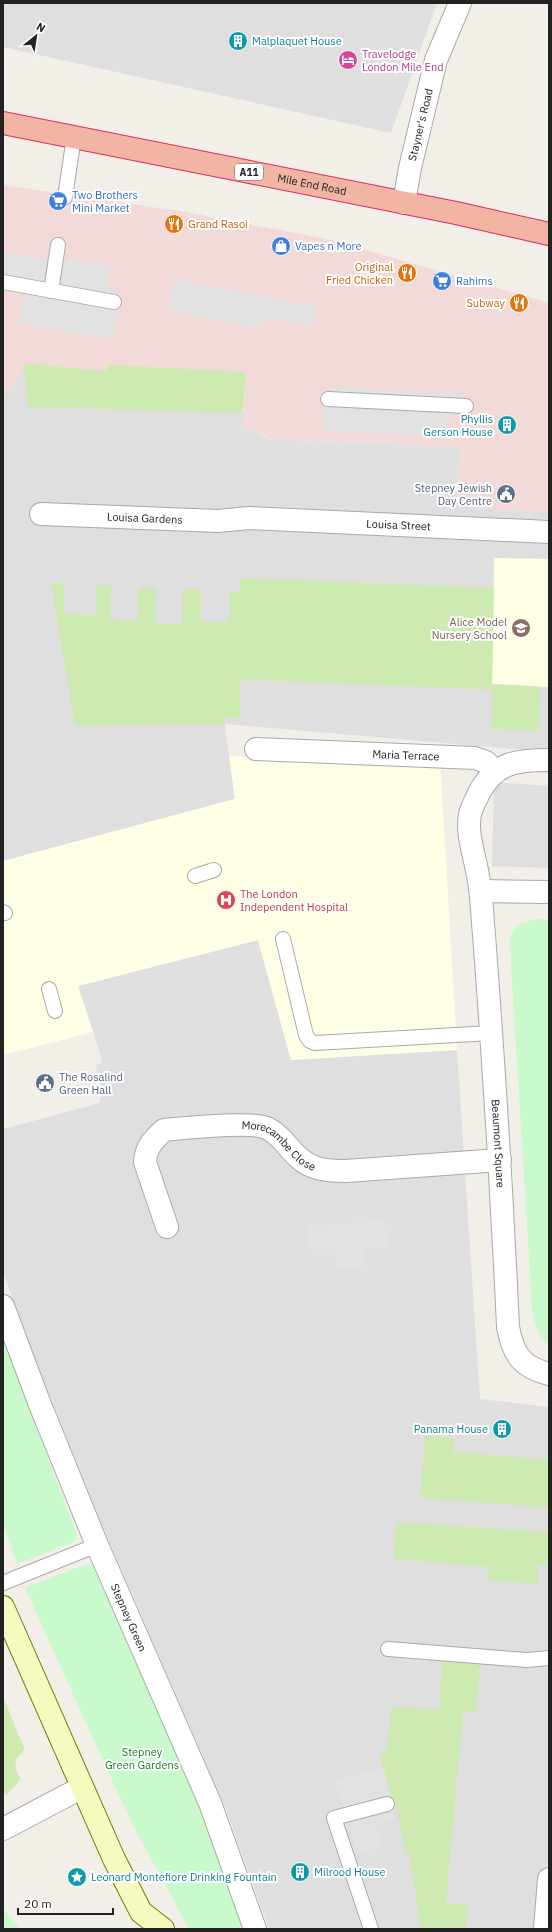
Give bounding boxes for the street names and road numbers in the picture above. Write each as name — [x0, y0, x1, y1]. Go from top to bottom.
street label: Stayner's Road — [405, 87, 436, 162]
road number: A11 — [235, 164, 263, 180]
street label: Mile End Road — [276, 171, 348, 198]
street label: Louisa Gardens — [107, 510, 183, 527]
street label: Louisa Street — [366, 516, 431, 533]
street label: Maria Terrace — [372, 747, 440, 764]
street label: Beaumont Square — [489, 1099, 508, 1188]
street label: Morecambe Close — [241, 1118, 318, 1174]
street label: Stepney Green — [108, 1581, 150, 1654]

